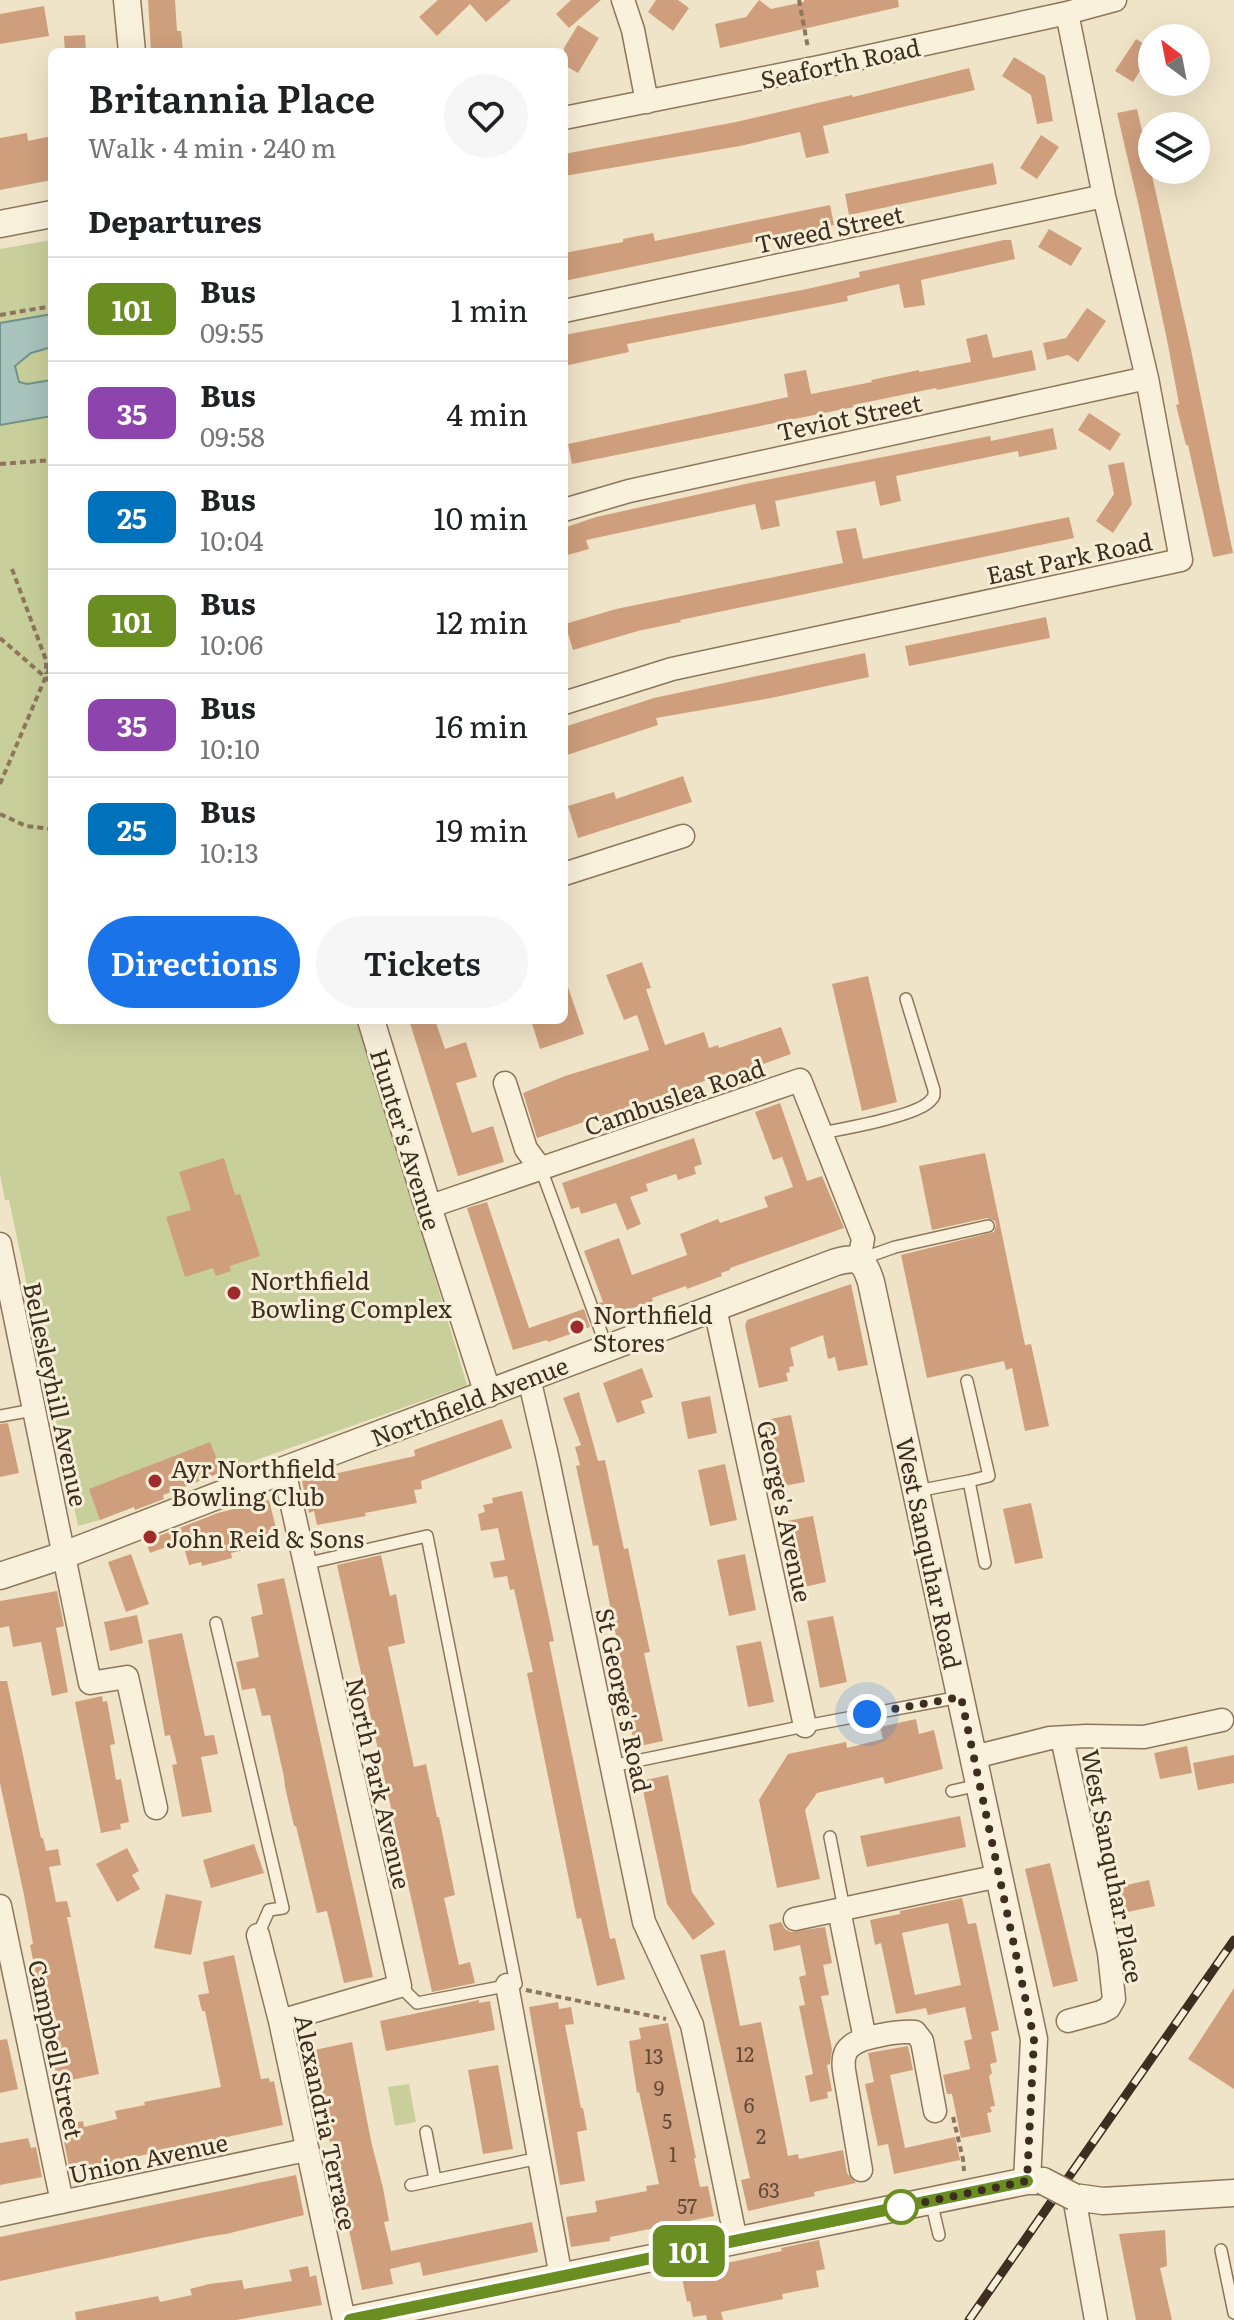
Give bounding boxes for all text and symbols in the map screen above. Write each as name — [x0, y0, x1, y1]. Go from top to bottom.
north arrow — [1138, 24, 1210, 96]
map controls — [1138, 24, 1210, 184]
street label: Seaforth Road — [757, 28, 923, 96]
text: Britannia Place — [88, 68, 375, 125]
button: heart — [444, 74, 528, 158]
button: layers — [1138, 112, 1210, 184]
text: Walk · 4 min · 240 m — [88, 127, 336, 166]
street label: Tweed Street — [751, 195, 907, 261]
text: Departures — [88, 198, 262, 242]
text: Bus — [200, 268, 256, 312]
text: 1 min — [451, 287, 528, 331]
text: 101 — [112, 288, 152, 330]
text: 09:55 — [200, 312, 264, 351]
text: Bus — [200, 372, 256, 416]
street label: Teviot Street — [773, 384, 925, 448]
text: 4 min — [447, 391, 528, 435]
text: 35 — [117, 392, 147, 434]
text: 09:58 — [200, 416, 265, 455]
text: Bus — [200, 476, 256, 520]
text: 10 min — [434, 495, 528, 539]
text: 25 — [117, 496, 147, 538]
text: 10:04 — [200, 520, 264, 559]
street label: East Park Road — [983, 522, 1155, 592]
text: Bus — [200, 580, 256, 624]
text: 12 min — [436, 599, 528, 643]
text: 101 — [112, 600, 152, 642]
text: 10:06 — [200, 624, 263, 663]
text: Bus — [200, 684, 256, 728]
text: 16 min — [435, 703, 528, 747]
text: 35 — [117, 704, 147, 746]
text: 10:10 — [200, 728, 260, 767]
text: Bus — [200, 788, 256, 832]
text: 19 min — [435, 807, 528, 851]
text: 25 — [117, 808, 147, 850]
text: 10:13 — [200, 832, 259, 871]
button: Directions — [88, 916, 300, 1008]
button: Tickets — [316, 916, 528, 1008]
street label: Hunter's Avenue — [363, 1044, 451, 1234]
street label: Cambuslea Road — [579, 1049, 769, 1143]
place label: Northfield Bowling Complex — [250, 1262, 452, 1325]
street label: Bellesleyhill Avenue — [16, 1278, 98, 1510]
marker: Northfield Bowling Complex — [225, 1284, 243, 1302]
place label: Northfield Stores — [593, 1296, 713, 1359]
marker: Northfield Stores — [568, 1318, 586, 1336]
street label: Northfield Avenue — [365, 1346, 573, 1454]
street label: George's Avenue — [750, 1417, 822, 1605]
street label: West Sanquhar Road — [888, 1434, 972, 1672]
place label: Ayr Northfield Bowling Club — [171, 1450, 336, 1513]
marker: Ayr Northfield Bowling Club — [146, 1472, 164, 1490]
place label: John Reid & Sons — [166, 1520, 364, 1555]
marker: John Reid & Sons — [141, 1528, 159, 1546]
street label: St George's Road — [588, 1605, 662, 1796]
street label: North Park Avenue — [339, 1674, 421, 1892]
your location — [847, 1694, 887, 1734]
street label: West Sanquhar Place — [1074, 1746, 1154, 1986]
street label: Campbell Street — [21, 1956, 93, 2142]
street label: Alexandria Terrace — [287, 2011, 367, 2233]
house number: 12 — [736, 2038, 754, 2068]
house number: 13 — [645, 2040, 663, 2070]
house number: 9 — [654, 2072, 664, 2102]
house number: 6 — [744, 2089, 755, 2119]
house number: 5 — [662, 2105, 672, 2135]
house number: 2 — [756, 2120, 766, 2150]
street label: Union Avenue — [65, 2123, 231, 2191]
house number: 1 — [669, 2138, 677, 2168]
house number: 63 — [758, 2174, 780, 2204]
house number: 57 — [677, 2190, 697, 2220]
unlabelled marker — [884, 2190, 918, 2224]
line badge: 101 — [643, 2225, 735, 2277]
text: 101 — [669, 2230, 709, 2272]

